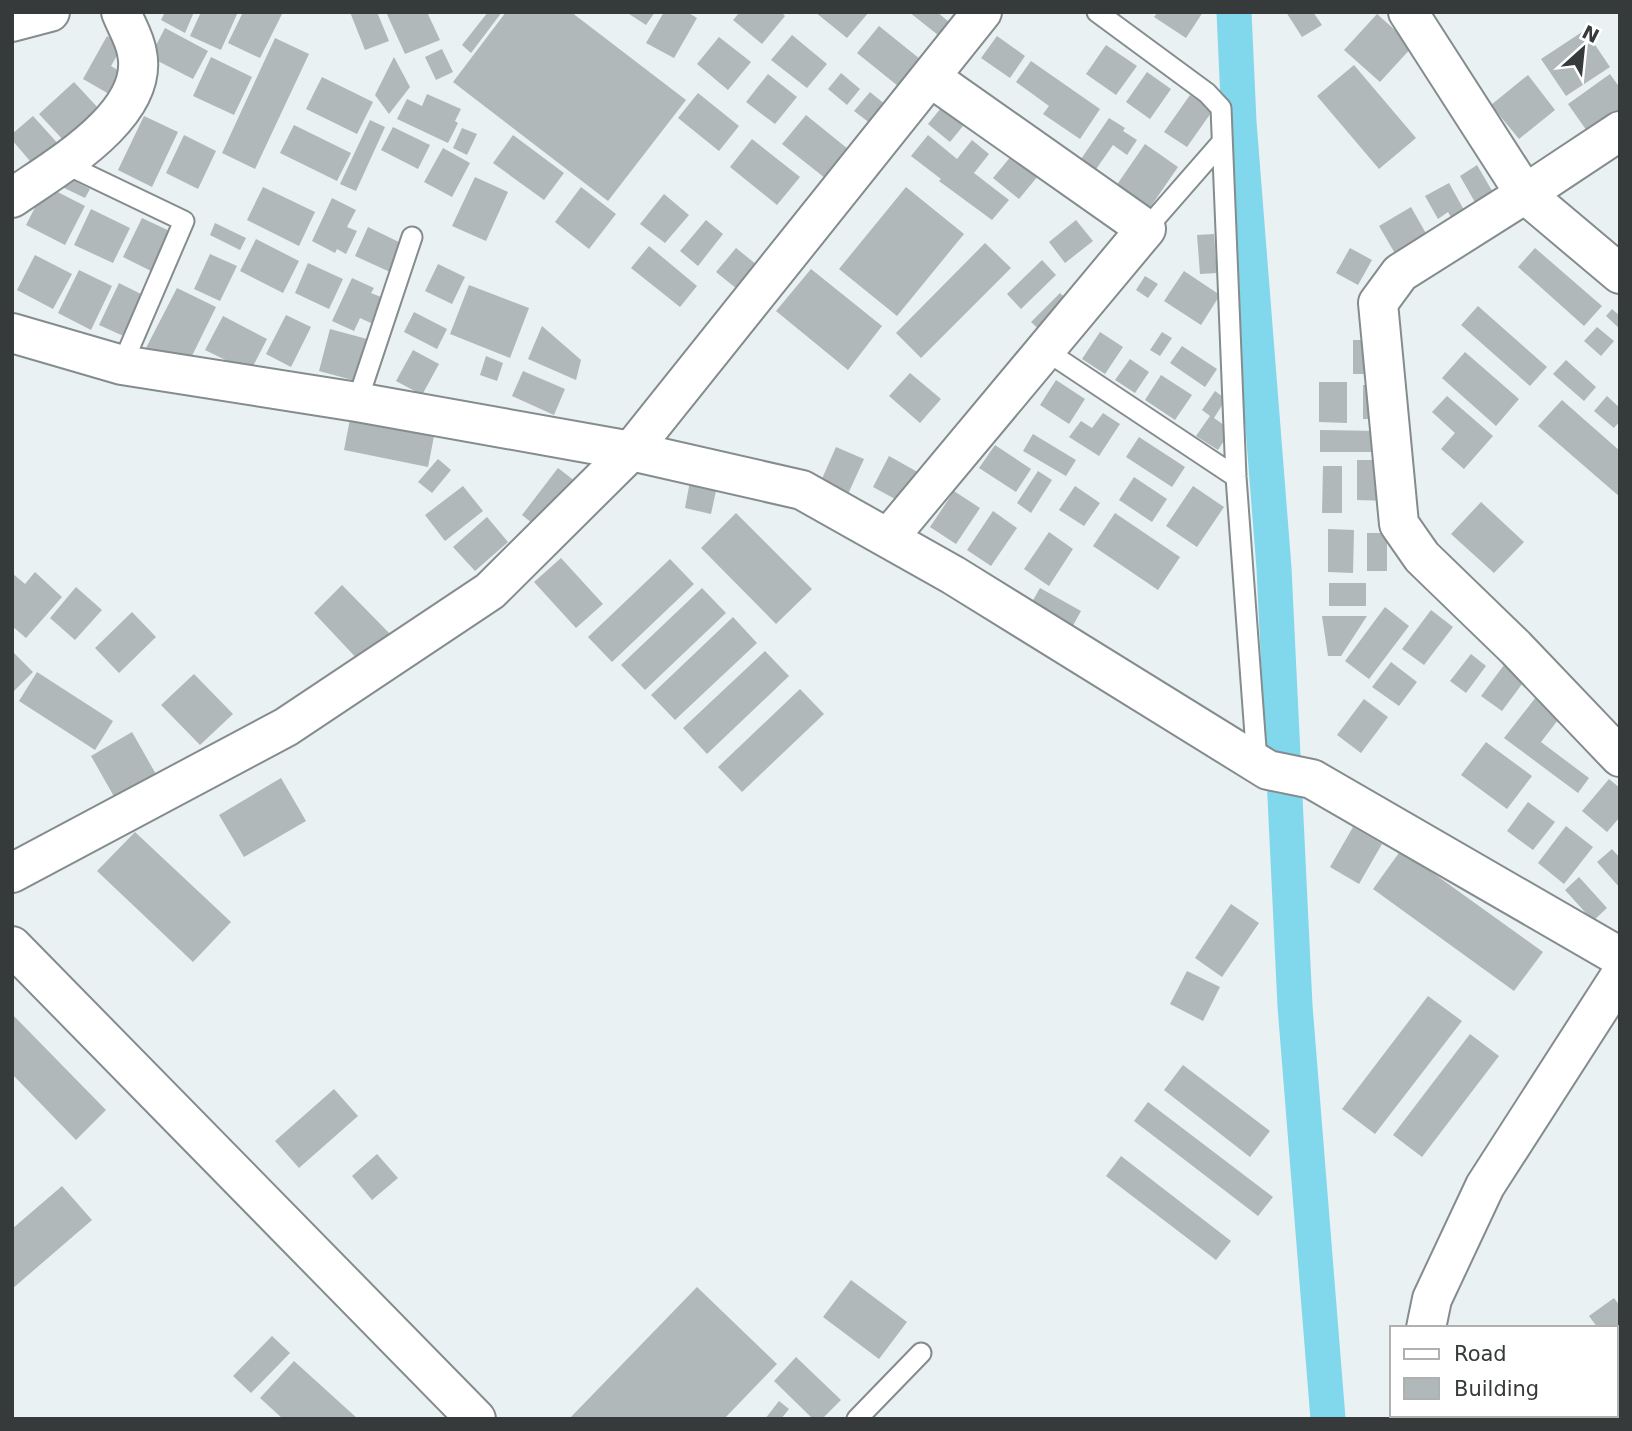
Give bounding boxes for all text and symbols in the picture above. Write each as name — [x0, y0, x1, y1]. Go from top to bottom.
north arrow — [1548, 14, 1618, 84]
text: N — [1579, 20, 1603, 47]
legend — [1390, 1326, 1618, 1417]
text: Road — [1454, 1342, 1507, 1366]
text: Building — [1454, 1377, 1539, 1401]

